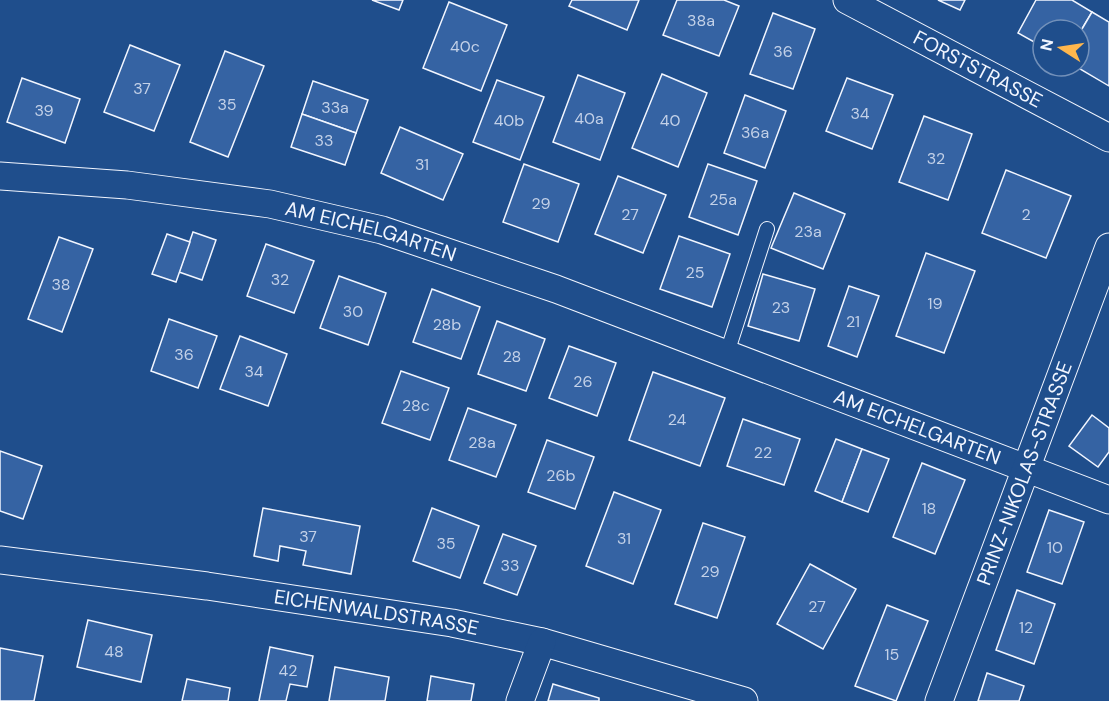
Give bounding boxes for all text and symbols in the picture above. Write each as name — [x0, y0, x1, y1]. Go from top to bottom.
house number: 38a — [687, 10, 715, 31]
north arrow — [1031, 18, 1091, 78]
street label: FORSTSTRASSE — [909, 24, 1047, 114]
house number: 40c — [450, 36, 480, 57]
text: N — [1035, 37, 1058, 53]
house number: 36 — [773, 41, 793, 62]
house number: 37 — [133, 78, 151, 99]
house number: 35 — [217, 94, 237, 115]
house number: 33a — [321, 97, 349, 118]
house number: 39 — [34, 100, 54, 121]
house number: 34 — [850, 103, 870, 124]
house number: 40a — [574, 108, 604, 129]
house number: 40b — [494, 110, 524, 131]
house number: 40 — [660, 110, 680, 131]
house number: 36a — [741, 122, 769, 143]
house number: 33 — [315, 130, 333, 151]
house number: 32 — [927, 148, 945, 169]
house number: 31 — [415, 154, 429, 175]
house number: 25a — [709, 189, 737, 210]
house number: 29 — [531, 193, 551, 214]
street label: AM EICHELGARTEN — [283, 195, 460, 267]
house number: 27 — [621, 204, 639, 225]
house number: 2 — [1021, 204, 1031, 225]
house number: 23a — [794, 221, 822, 242]
house number: 25 — [686, 262, 704, 283]
house number: 32 — [271, 269, 289, 290]
house number: 38 — [51, 274, 71, 295]
house number: 19 — [927, 293, 943, 314]
house number: 23 — [772, 297, 790, 318]
house number: 30 — [343, 301, 363, 322]
house number: 21 — [846, 311, 860, 332]
house number: 28b — [433, 314, 461, 335]
house number: 36 — [174, 344, 194, 365]
house number: 28 — [503, 346, 521, 367]
street label: PRINZ-NIKOLAS-STRASSE — [970, 358, 1078, 589]
house number: 34 — [244, 361, 264, 382]
house number: 26 — [573, 371, 593, 392]
street label: AM EICHELGARTEN — [830, 383, 1004, 470]
house number: 28c — [402, 395, 430, 416]
house number: 24 — [668, 409, 687, 430]
house number: 28a — [468, 432, 496, 453]
house number: 22 — [754, 442, 772, 463]
house number: 26b — [546, 465, 576, 486]
house number: 18 — [922, 498, 936, 519]
house number: 37 — [299, 526, 317, 547]
house number: 31 — [617, 528, 631, 549]
house number: 35 — [436, 533, 456, 554]
house number: 10 — [1047, 537, 1063, 558]
house number: 33 — [501, 555, 519, 576]
house number: 29 — [700, 561, 720, 582]
street label: EICHENWALDSTRASSE — [272, 583, 481, 641]
house number: 27 — [808, 596, 826, 617]
house number: 12 — [1019, 617, 1033, 638]
house number: 48 — [104, 641, 124, 662]
house number: 15 — [885, 644, 899, 665]
house number: 42 — [279, 660, 297, 681]

